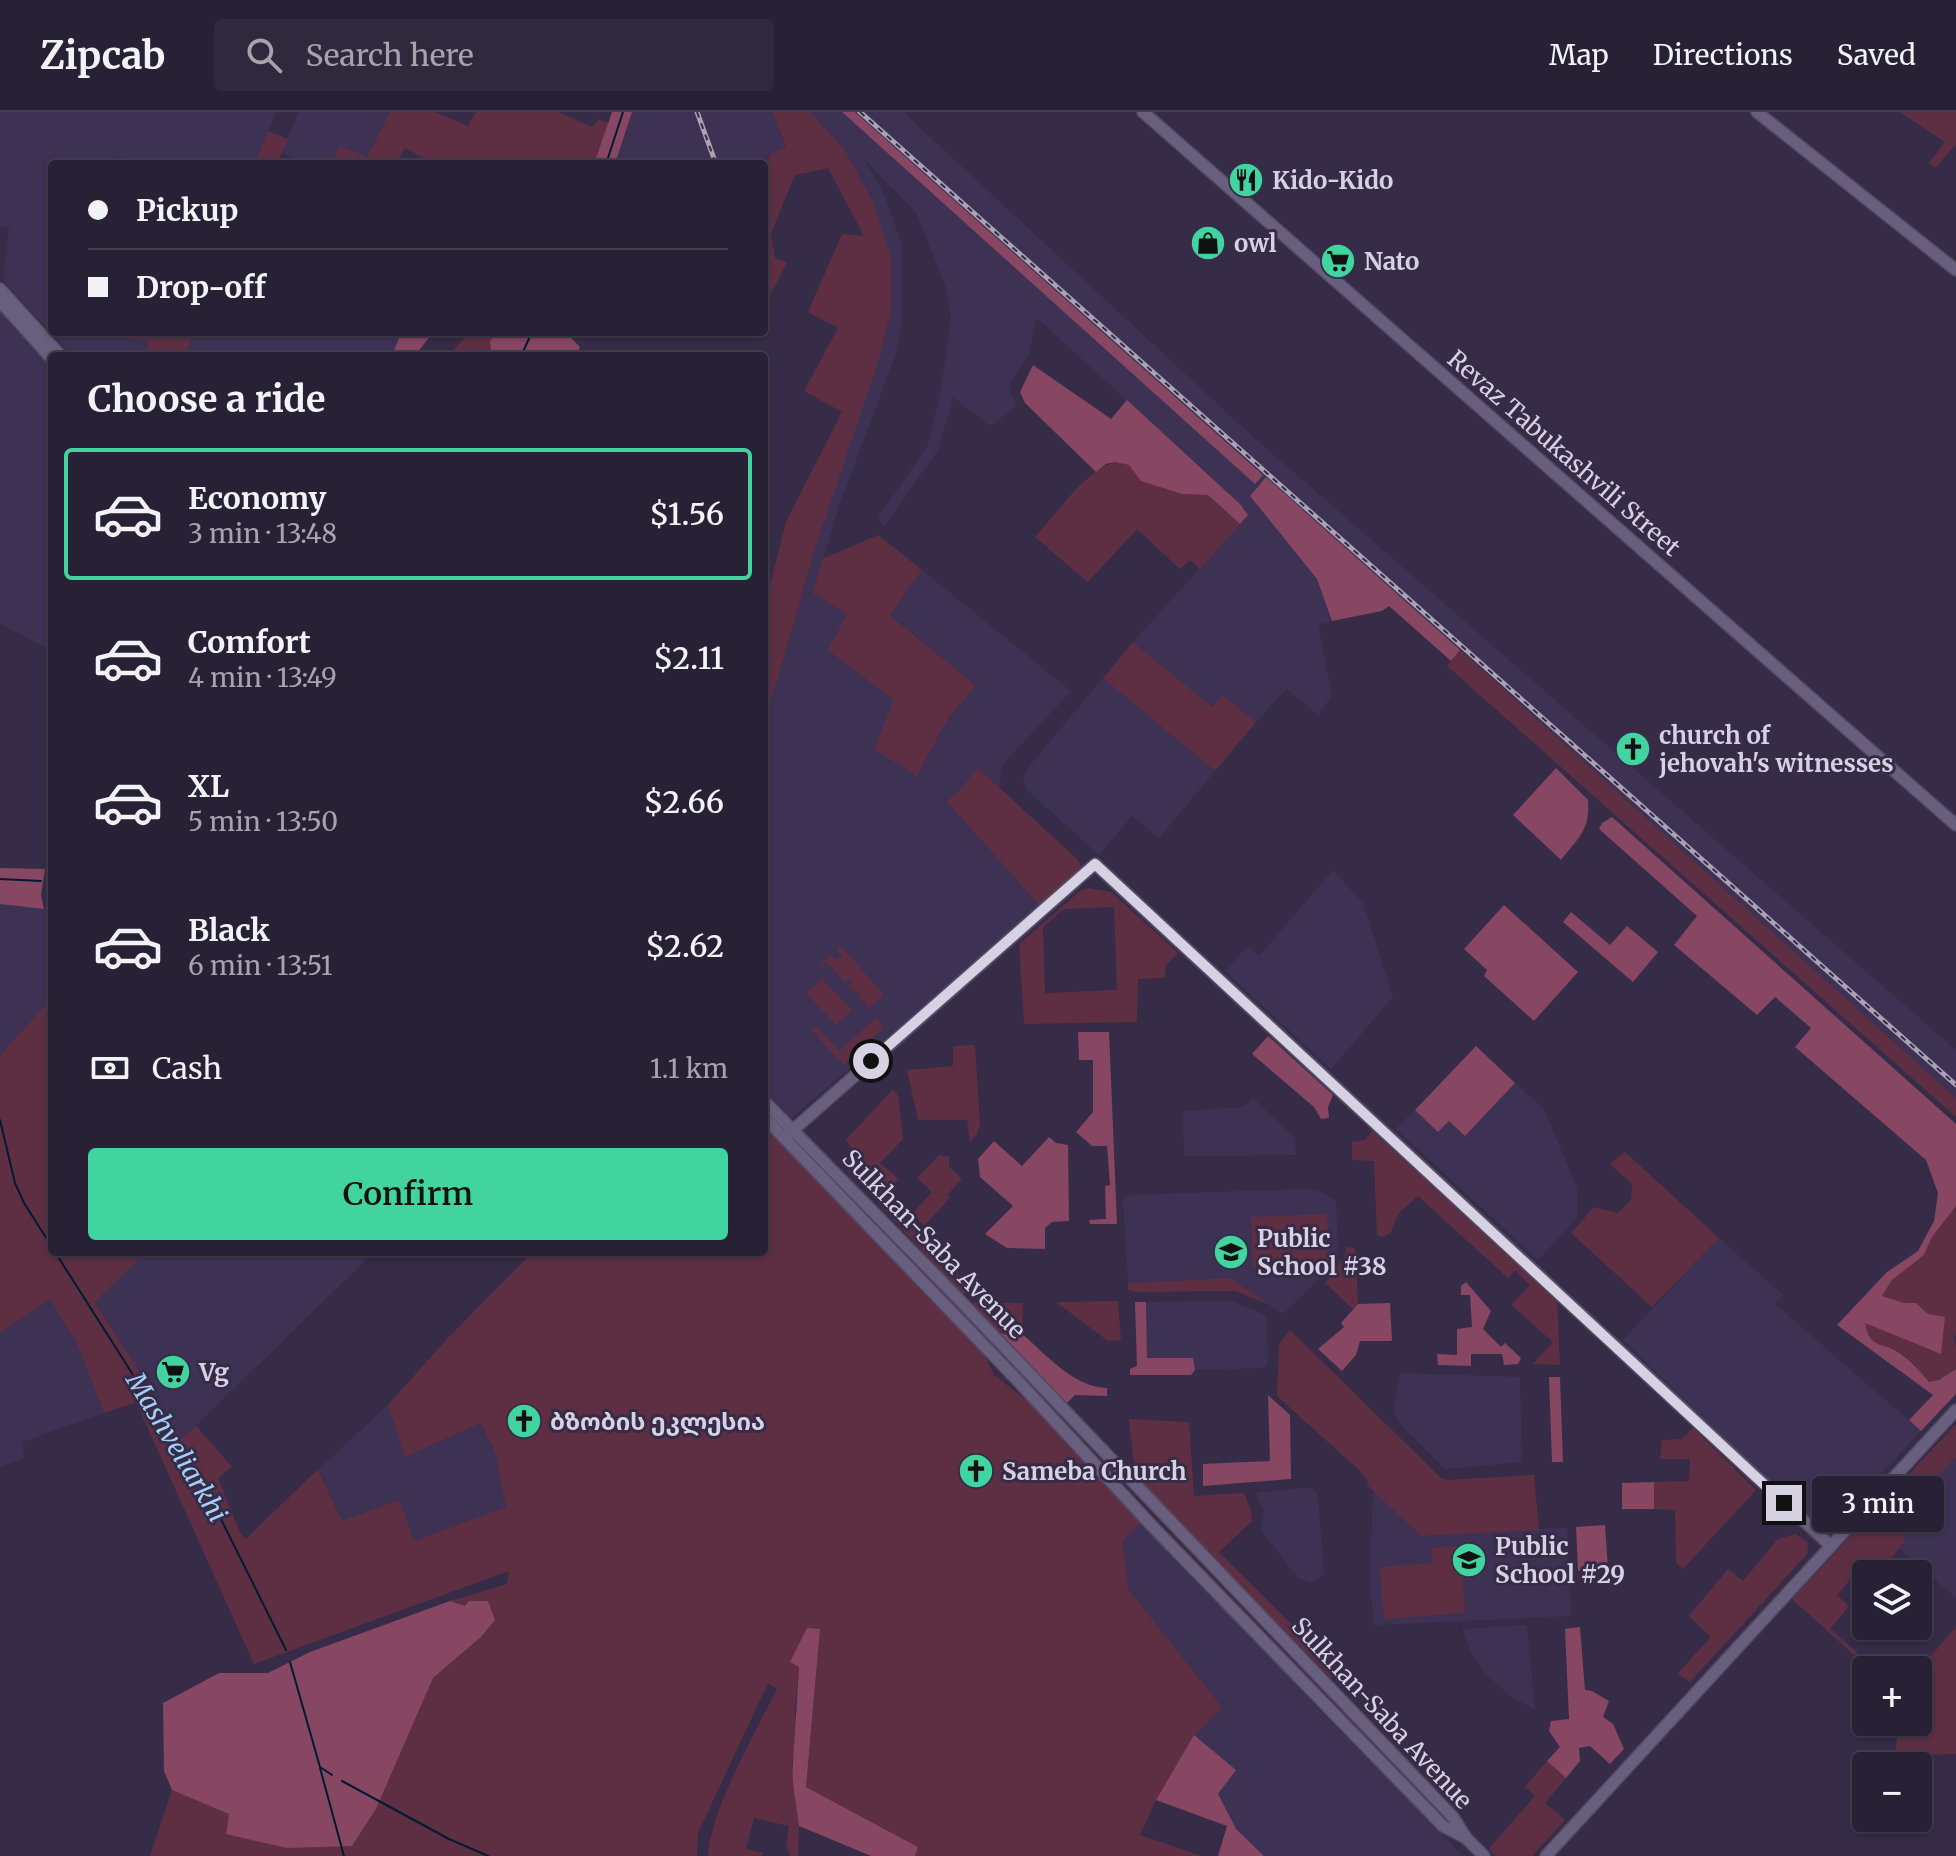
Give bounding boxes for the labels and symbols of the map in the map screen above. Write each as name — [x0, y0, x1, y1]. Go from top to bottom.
restaurant icon: Kido-Kido — [1227, 161, 1265, 199]
place label: Kido-Kido — [1272, 165, 1393, 196]
shop icon: owl — [1189, 224, 1227, 262]
place label: owl — [1234, 228, 1277, 259]
supermarket icon: Nato — [1319, 242, 1357, 280]
place label: Nato — [1364, 246, 1419, 277]
street label: Revaz Tabukashvili Street — [1441, 343, 1687, 563]
place label: church of jehovah's witnesses — [1658, 720, 1894, 779]
church icon: church of jehovah's witnesses — [1614, 730, 1652, 768]
route start — [853, 1043, 889, 1079]
street label: Sulkhan-Saba Avenue — [836, 1143, 1032, 1345]
place label: Public School #38 — [1257, 1223, 1387, 1282]
school or university icon: Public School #38 — [1212, 1233, 1250, 1271]
supermarket icon: Vg — [154, 1353, 192, 1391]
place label: Vg — [198, 1357, 229, 1388]
water label: Mashveliarkhi — [119, 1365, 235, 1528]
church icon: ბზობის ეკლესია — [505, 1402, 543, 1440]
place label: ბზობის ეკლესია — [550, 1406, 765, 1437]
church icon: Sameba Church — [957, 1452, 995, 1490]
place label: Sameba Church — [1002, 1456, 1187, 1487]
callout: 3 min — [1812, 1475, 1944, 1531]
route end — [1766, 1485, 1802, 1521]
place label: Public School #29 — [1495, 1531, 1625, 1590]
school or university icon: Public School #29 — [1450, 1541, 1488, 1579]
street label: Sulkhan-Saba Avenue — [1285, 1611, 1479, 1815]

